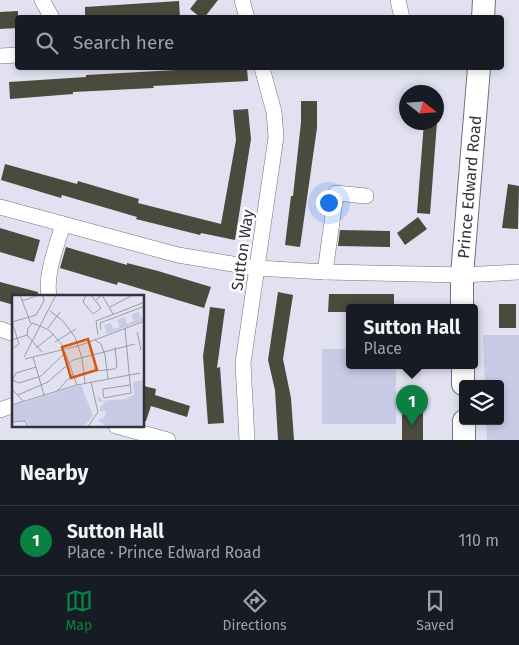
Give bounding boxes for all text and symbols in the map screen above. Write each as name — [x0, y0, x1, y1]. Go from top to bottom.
search box — [15, 15, 504, 70]
icon: search — [33, 29, 61, 57]
text: Search here — [73, 31, 174, 54]
north arrow — [399, 85, 444, 130]
street label: Prince Edward Road — [454, 115, 485, 259]
your location — [316, 190, 342, 216]
street label: Sutton Way — [227, 208, 258, 292]
inset map — [12, 295, 145, 428]
popup — [346, 304, 478, 369]
text: Sutton Hall — [364, 316, 460, 339]
text: Place — [364, 339, 402, 358]
map controls — [459, 380, 504, 425]
button: layers — [459, 380, 504, 425]
pin: 1 — [396, 385, 428, 426]
text: Nearby — [20, 460, 88, 486]
text: Sutton Hall — [67, 520, 164, 543]
text: 1 — [32, 531, 40, 550]
text: 110 m — [458, 531, 499, 550]
text: Place · Prince Edward Road — [67, 543, 261, 562]
tab: Map — [65, 587, 93, 634]
tab: Directions — [222, 587, 287, 634]
tab: Saved — [416, 587, 454, 634]

